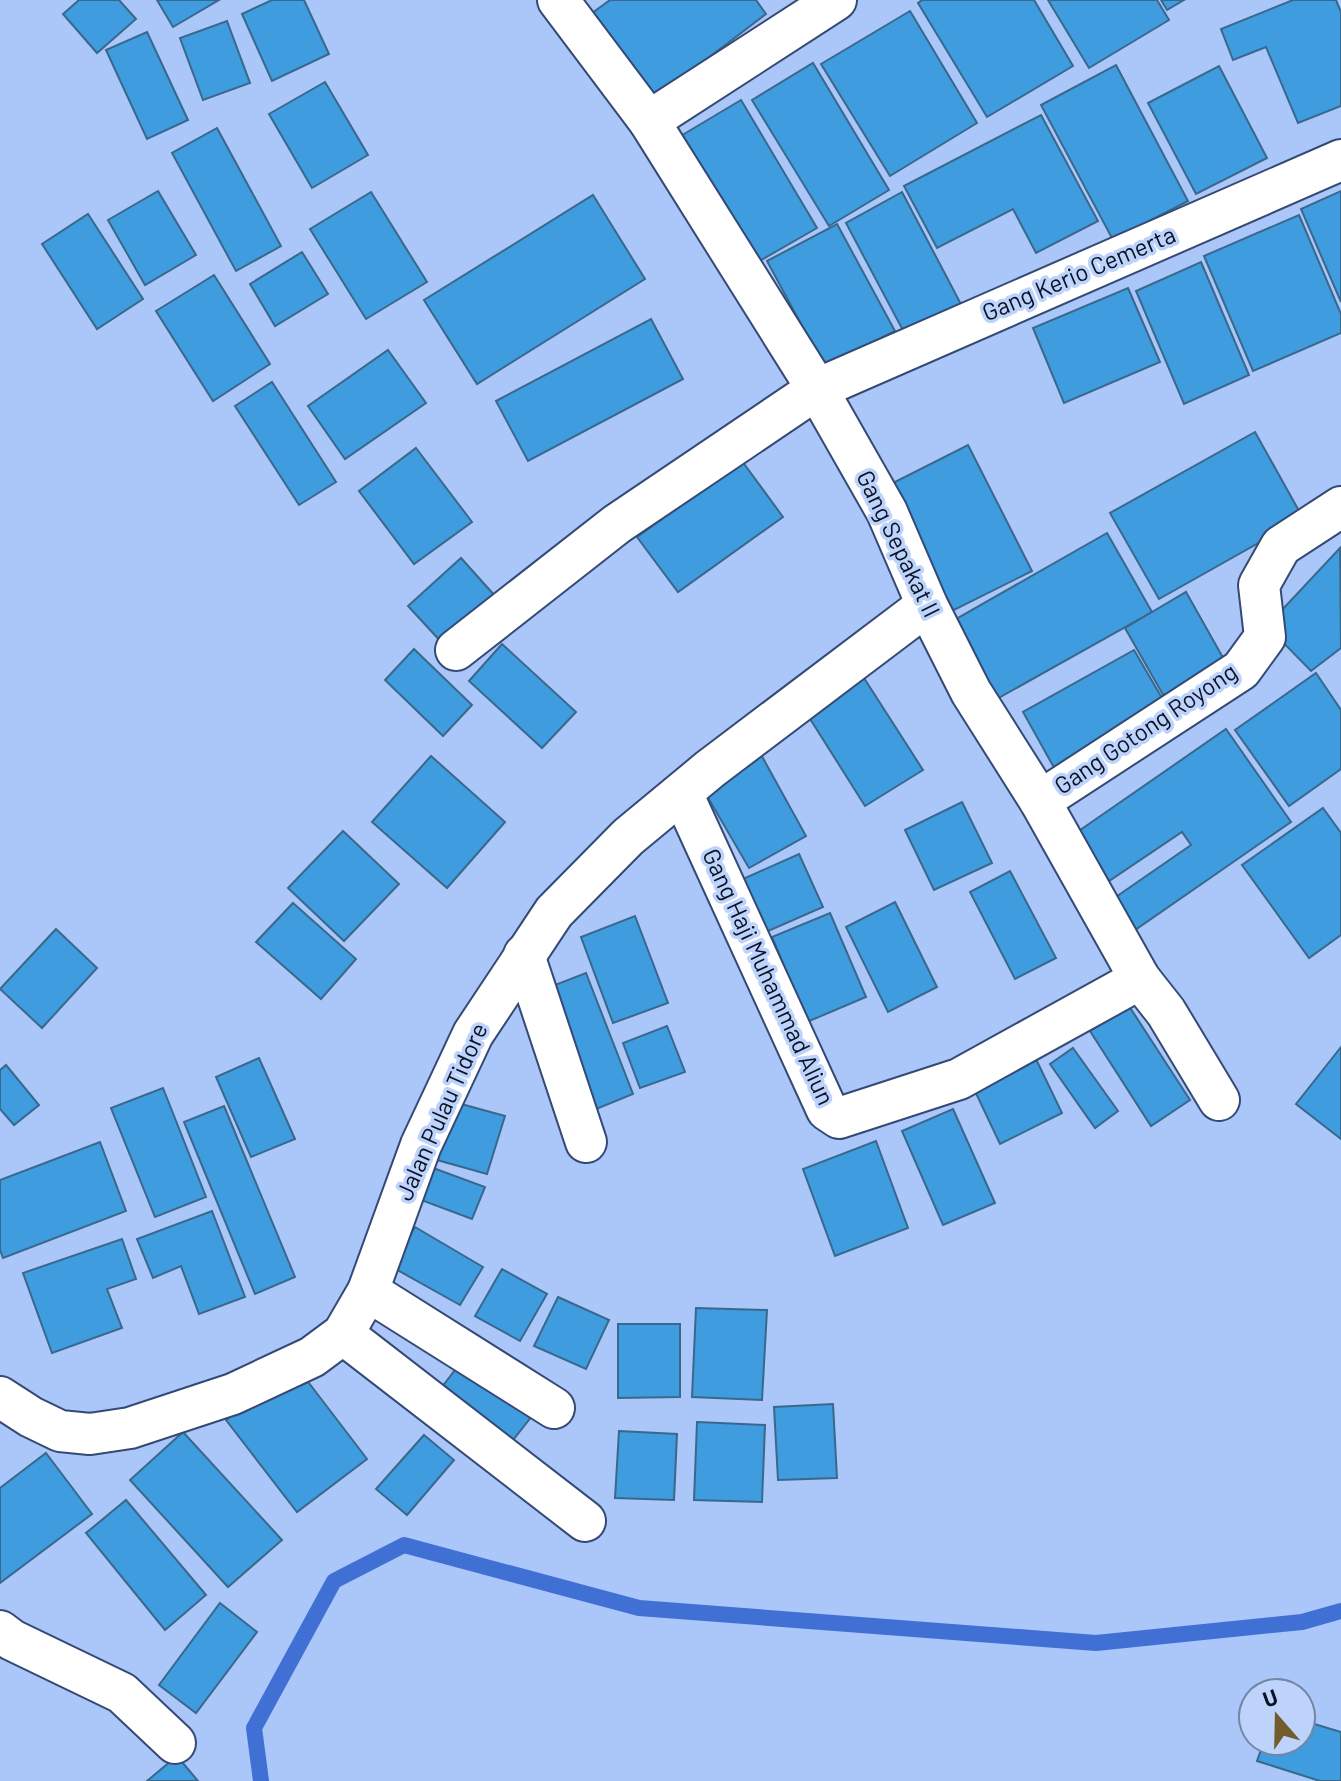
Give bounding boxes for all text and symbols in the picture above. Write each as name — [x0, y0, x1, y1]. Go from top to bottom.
street label: Gang Kerio Cemerta — [977, 219, 1179, 326]
street label: Gang Sepakat II — [851, 465, 947, 621]
street label: Gang Gotong Royong — [1048, 656, 1242, 800]
street label: Gang Haji Muhammad Aliun — [697, 844, 842, 1109]
street label: Jalan Pulau Tidore — [389, 1018, 493, 1205]
north arrow — [1237, 1677, 1317, 1757]
text: U — [1259, 1683, 1281, 1712]

